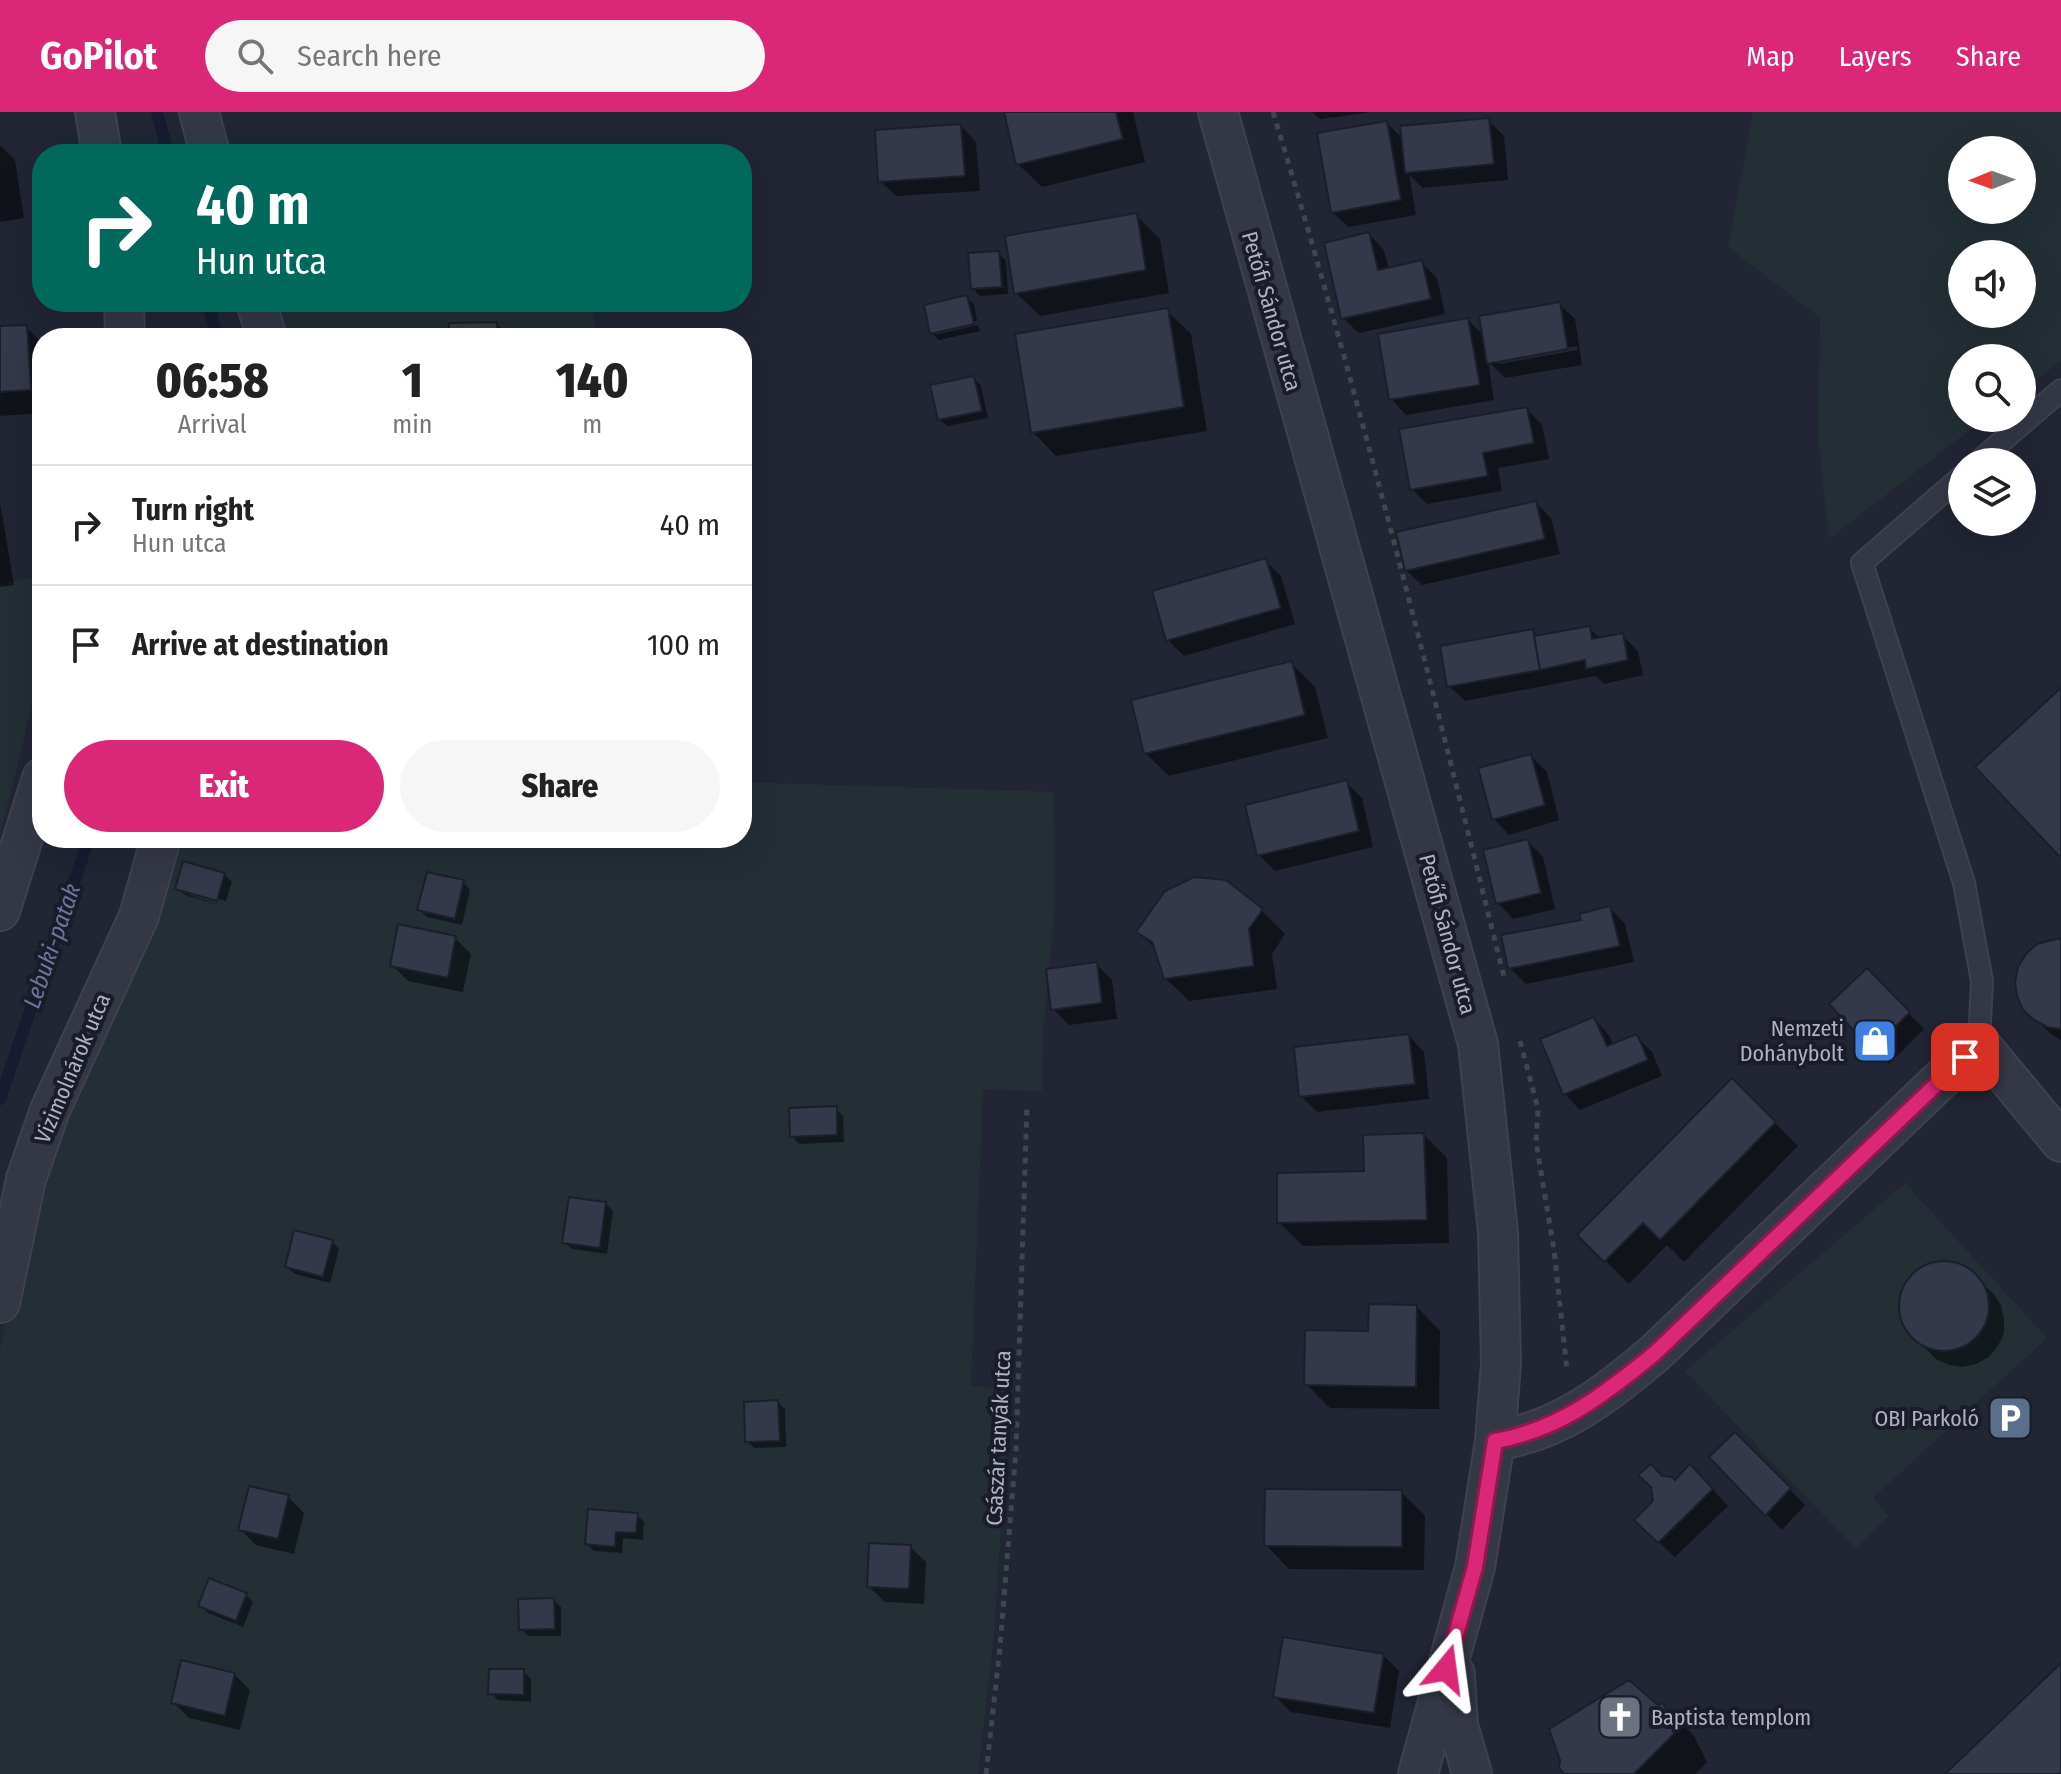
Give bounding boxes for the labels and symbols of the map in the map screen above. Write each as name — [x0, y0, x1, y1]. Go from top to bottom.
north arrow — [1948, 136, 2036, 224]
street label: Petőfi Sándor utca — [1236, 228, 1307, 394]
street label: Petőfi Sándor utca — [1413, 851, 1482, 1017]
water label: Lebuki-patak — [18, 880, 86, 1012]
street label: Vizimolnárok utca — [29, 989, 116, 1147]
place label: Nemzeti Dohánybolt — [1740, 1015, 1845, 1067]
shop icon: Nemzeti Dohánybolt — [1851, 1017, 1899, 1065]
pin — [1931, 1023, 1999, 1091]
street label: Császár tanyák utca — [980, 1350, 1017, 1526]
parking icon: OBI Parkoló — [1986, 1394, 2034, 1442]
place label: OBI Parkoló — [1874, 1405, 1979, 1432]
position arrow — [1404, 1627, 1488, 1711]
church icon: Baptista templom — [1596, 1693, 1644, 1741]
place label: Baptista templom — [1651, 1704, 1811, 1731]

